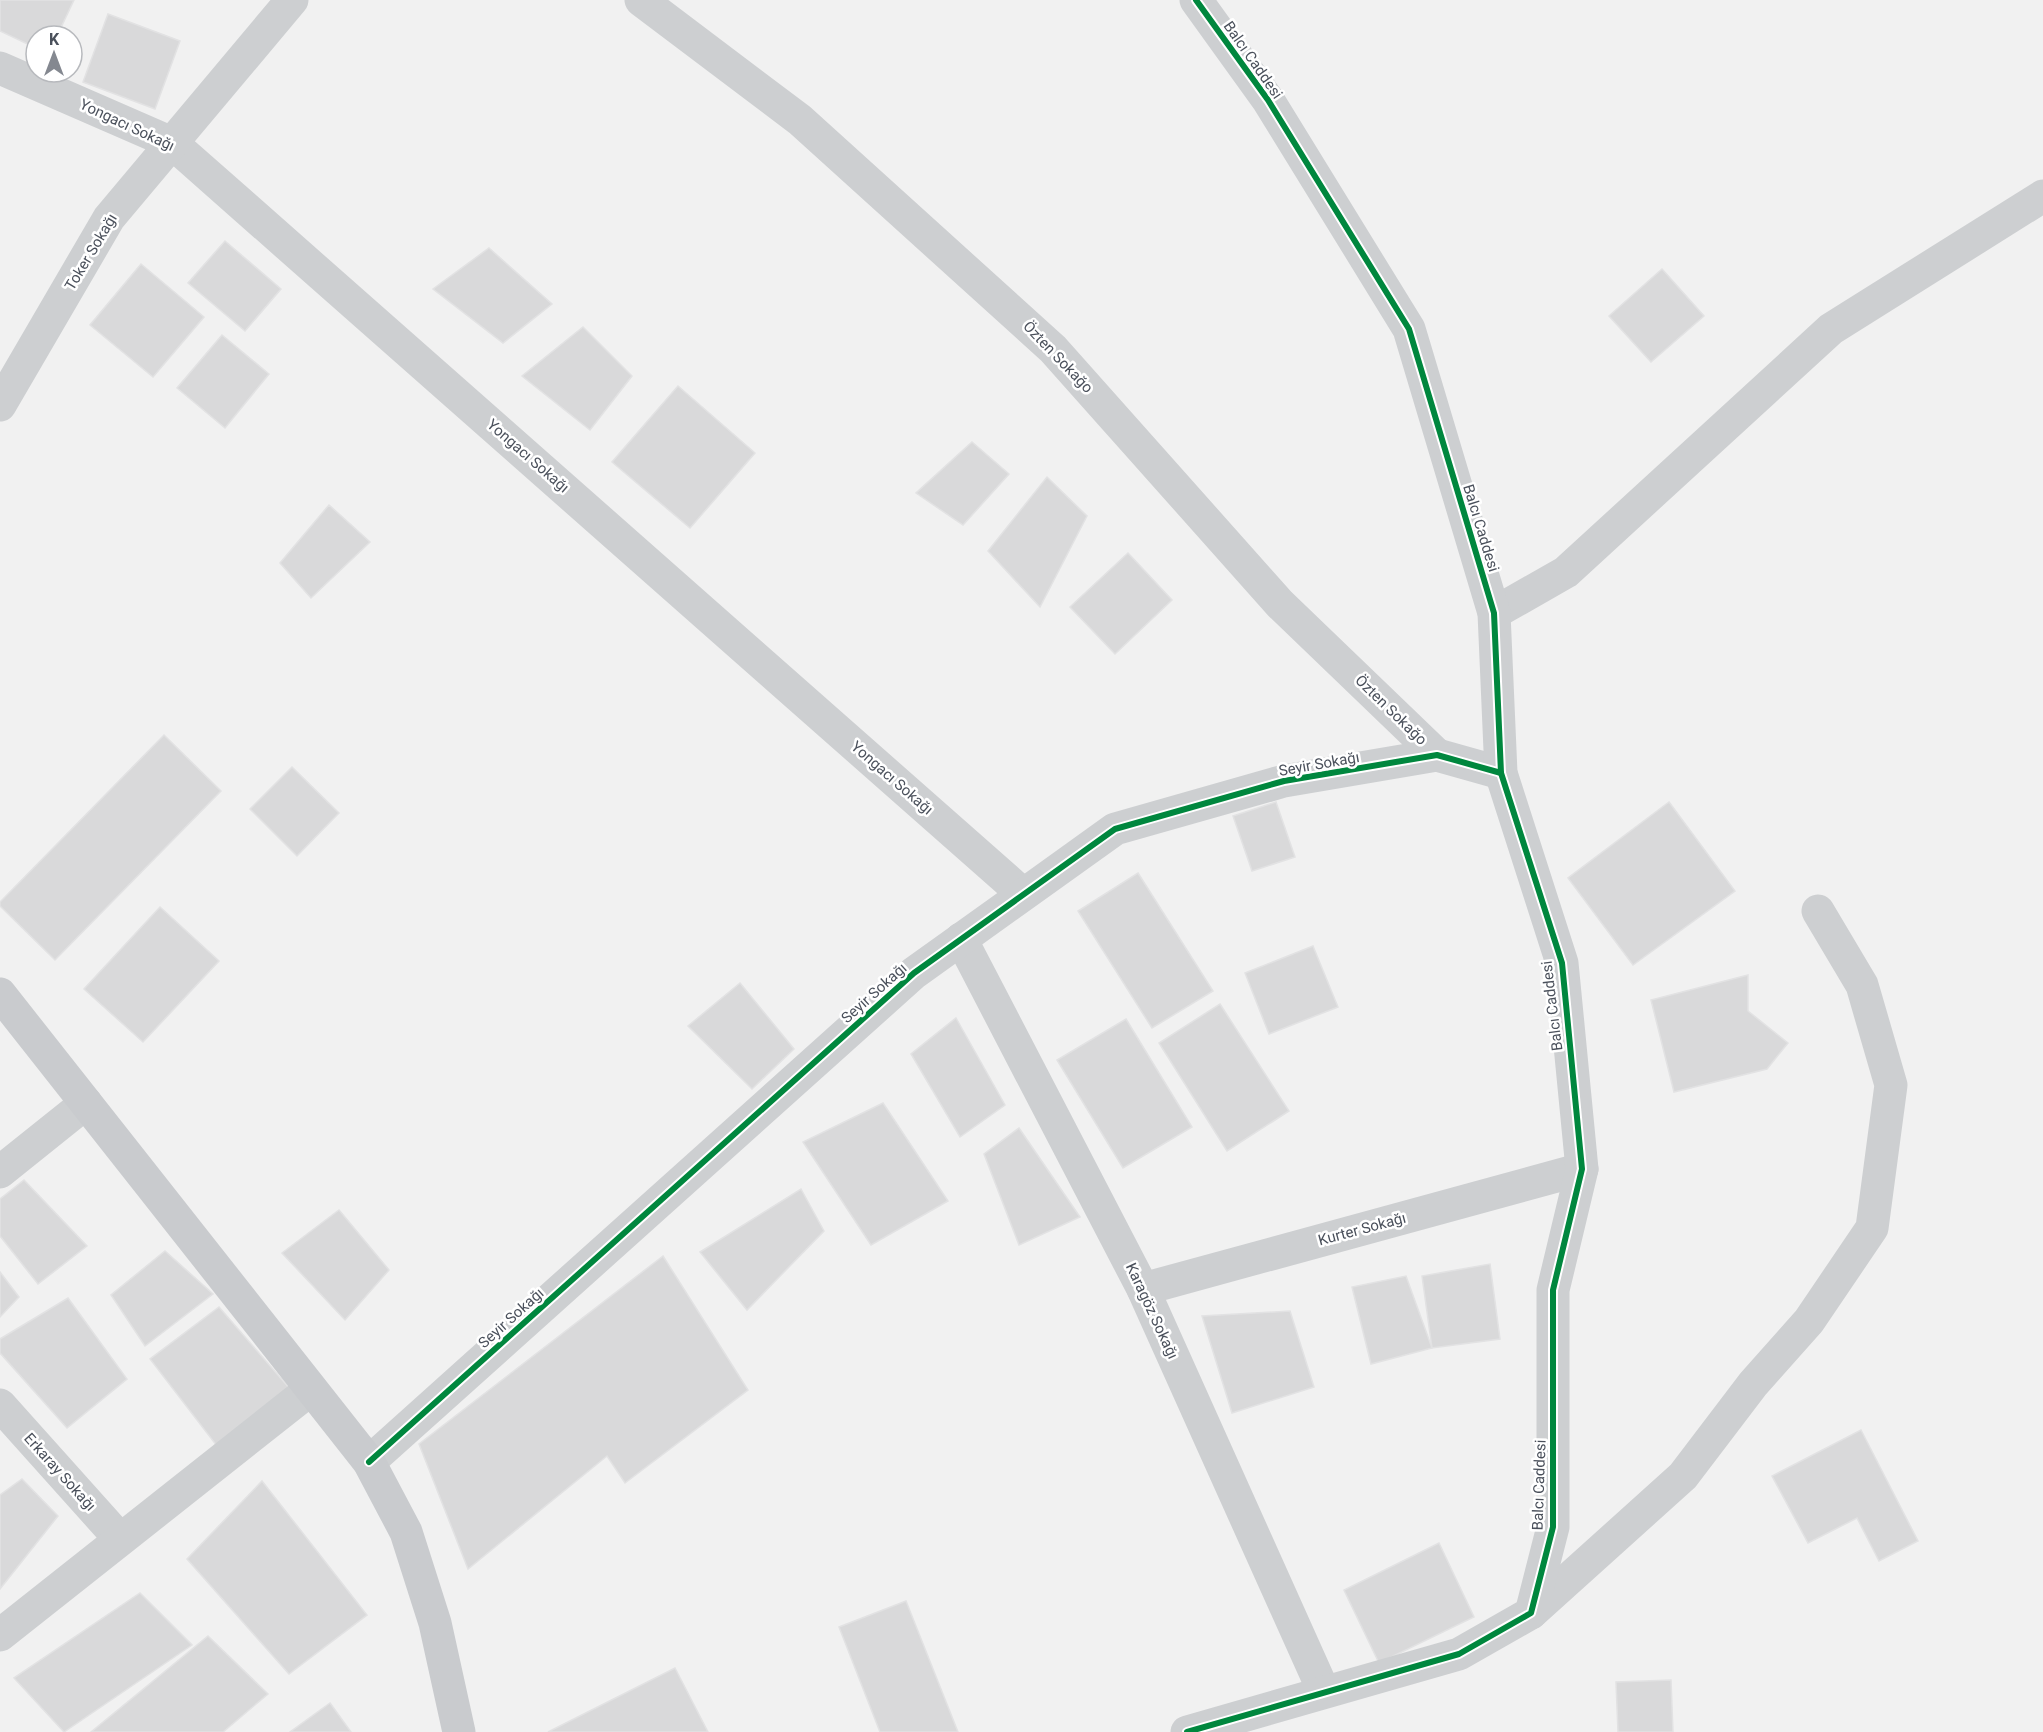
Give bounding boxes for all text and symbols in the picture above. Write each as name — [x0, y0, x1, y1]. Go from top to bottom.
street label: Balcı Caddesi — [1220, 18, 1286, 102]
north arrow — [24, 24, 84, 84]
text: K — [49, 30, 60, 49]
street label: Yongacı Sokağı — [77, 95, 177, 155]
street label: Toker Sokağı — [61, 210, 121, 294]
street label: Özten Sokağo — [1019, 317, 1097, 397]
street label: Yongacı Sokağı — [483, 416, 573, 496]
street label: Balcı Caddesi — [1459, 482, 1503, 574]
street label: Özten Sokağo — [1351, 671, 1431, 749]
street label: Yongacı Sokağı — [847, 738, 937, 818]
street label: Seyir Sokağı — [1277, 748, 1361, 780]
street label: Seyir Sokağı — [838, 959, 910, 1027]
street label: Balcı Caddesi — [1538, 960, 1566, 1052]
street label: Kurter Sokağı — [1316, 1209, 1408, 1249]
street label: Karagöz Sokağı — [1122, 1260, 1182, 1362]
street label: Seyir Sokağı — [475, 1284, 547, 1352]
street label: Erkaray Sokağı — [20, 1429, 100, 1515]
street label: Balcı Caddesi — [1528, 1439, 1550, 1531]

